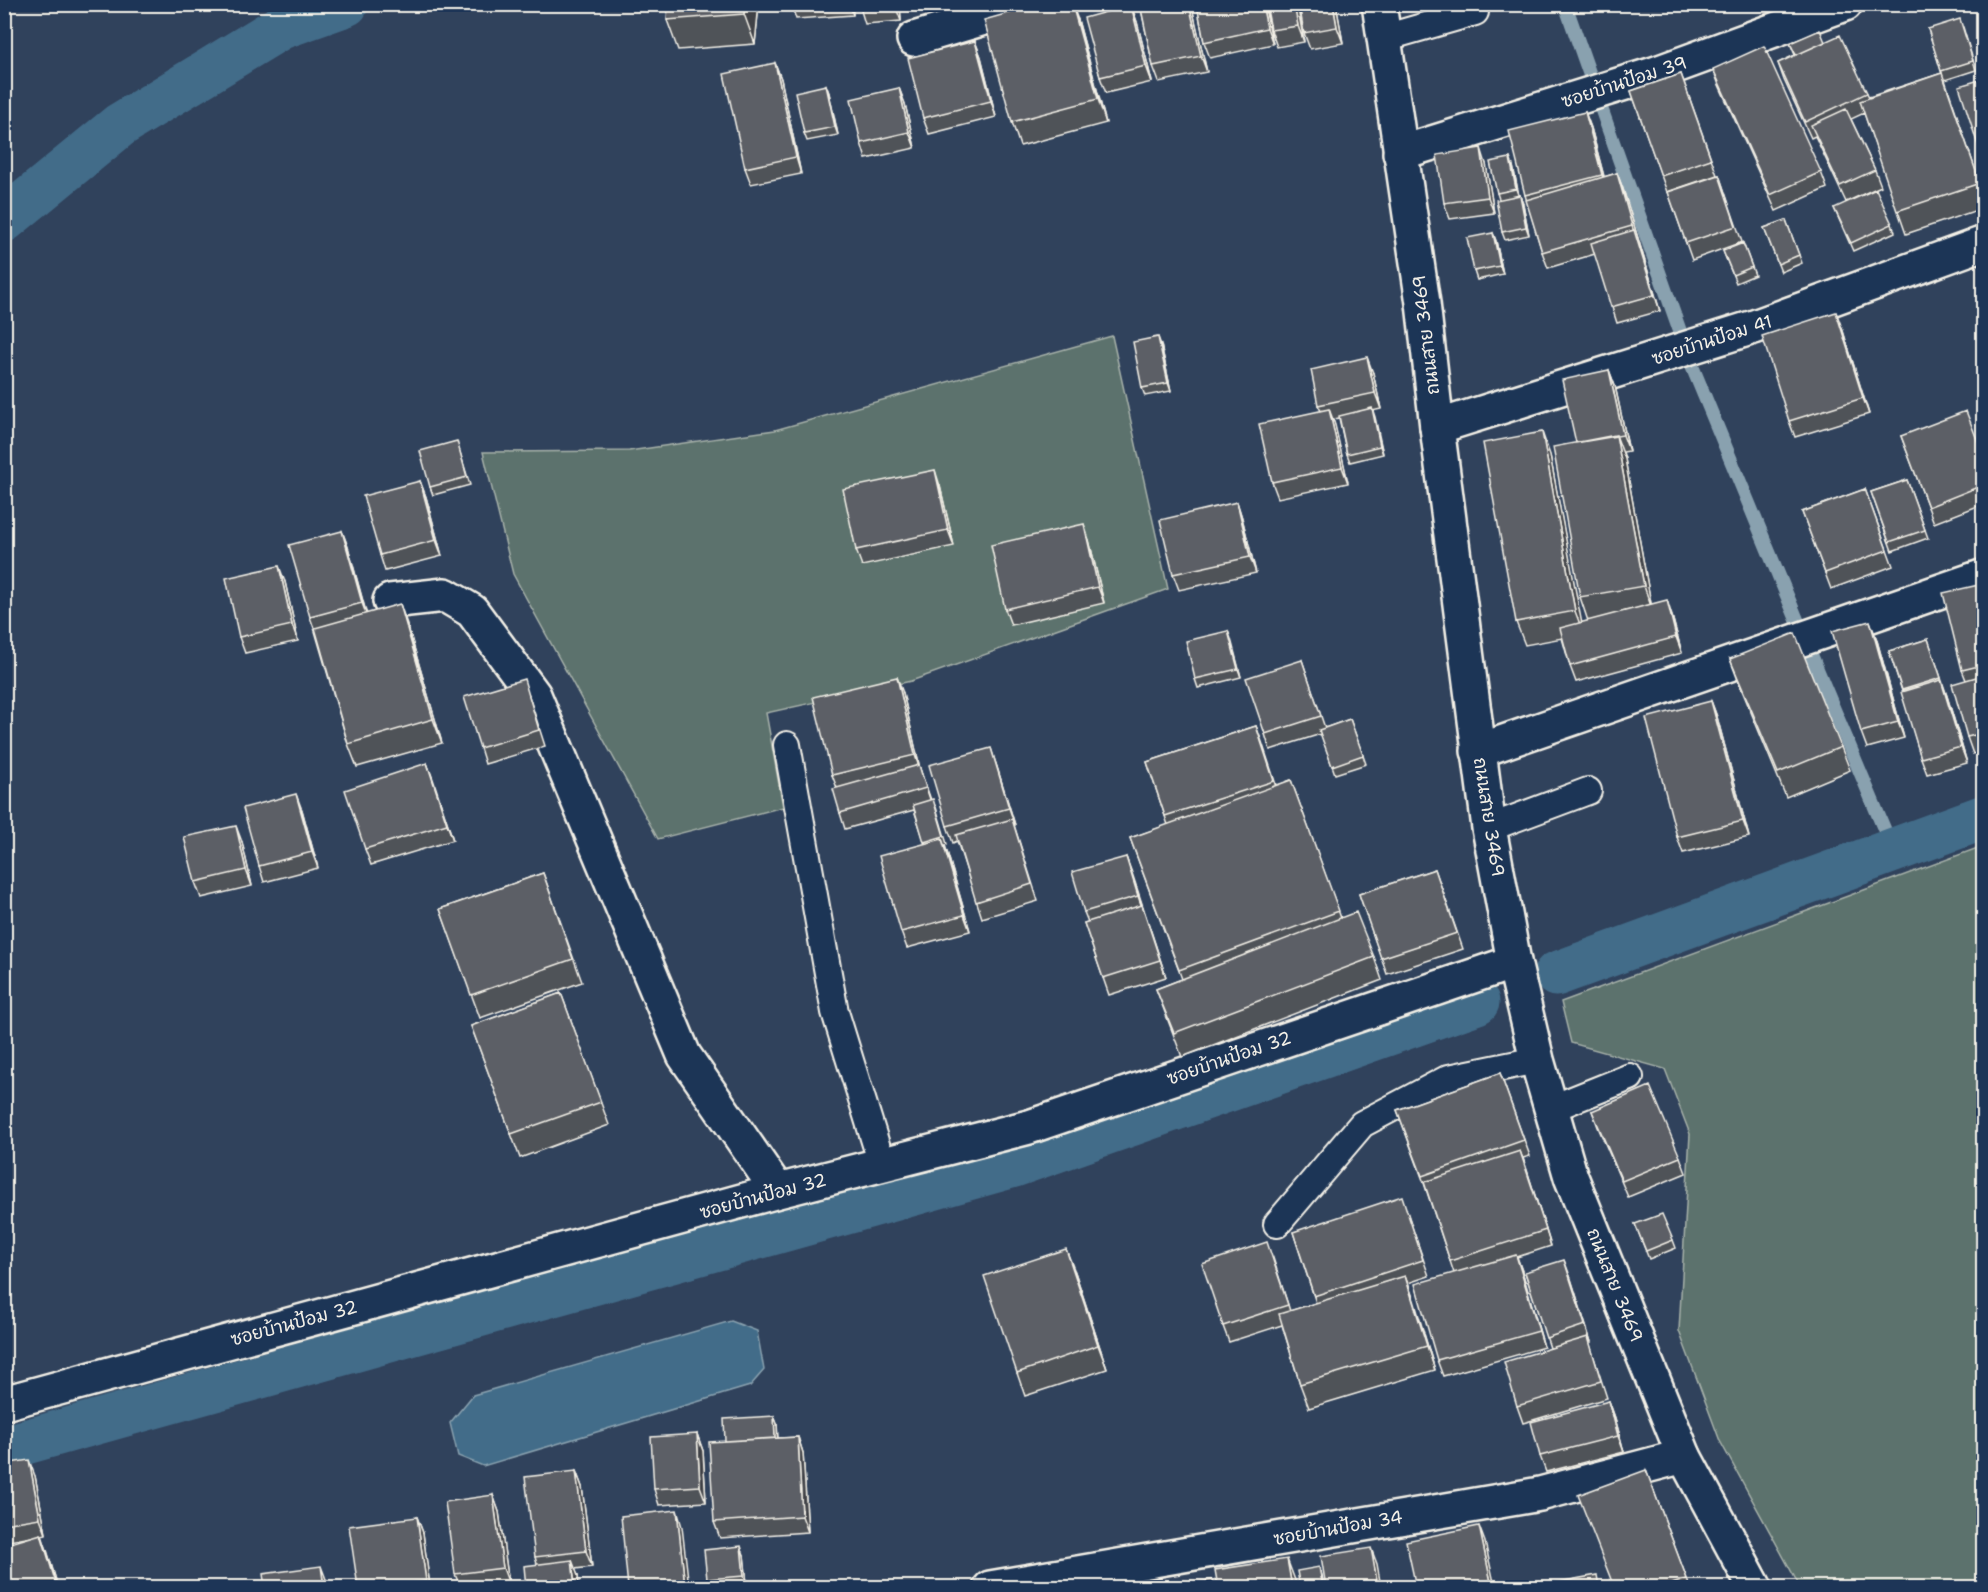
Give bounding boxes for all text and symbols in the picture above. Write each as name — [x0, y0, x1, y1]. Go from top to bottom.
street label: ซอยบ้านป้อม 39 — [1558, 49, 1690, 114]
street label: ถนนสาย 3469 — [1407, 274, 1445, 396]
street label: ซอยบ้านป้อม 41 — [1648, 308, 1775, 371]
street label: ถนนสาย 3469 — [1468, 756, 1510, 878]
street label: ซอยบ้านป้อม 32 — [1163, 1025, 1294, 1091]
street label: ซอยบ้านป้อม 32 — [697, 1167, 829, 1224]
street label: ถนนสาย 3469 — [1581, 1225, 1649, 1345]
street label: ซอยบ้านป้อม 32 — [228, 1294, 360, 1351]
street label: ซอยบ้านป้อม 34 — [1271, 1504, 1404, 1551]

